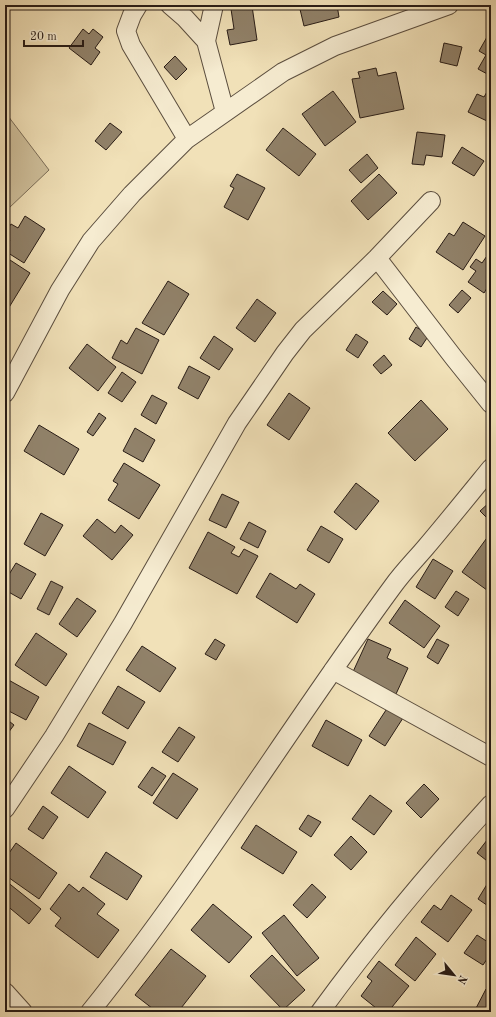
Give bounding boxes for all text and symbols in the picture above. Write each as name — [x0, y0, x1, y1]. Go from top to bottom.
scale bar — [24, 22, 83, 48]
text: 20 m — [30, 31, 57, 43]
north arrow — [434, 955, 474, 995]
text: N — [454, 973, 468, 986]

